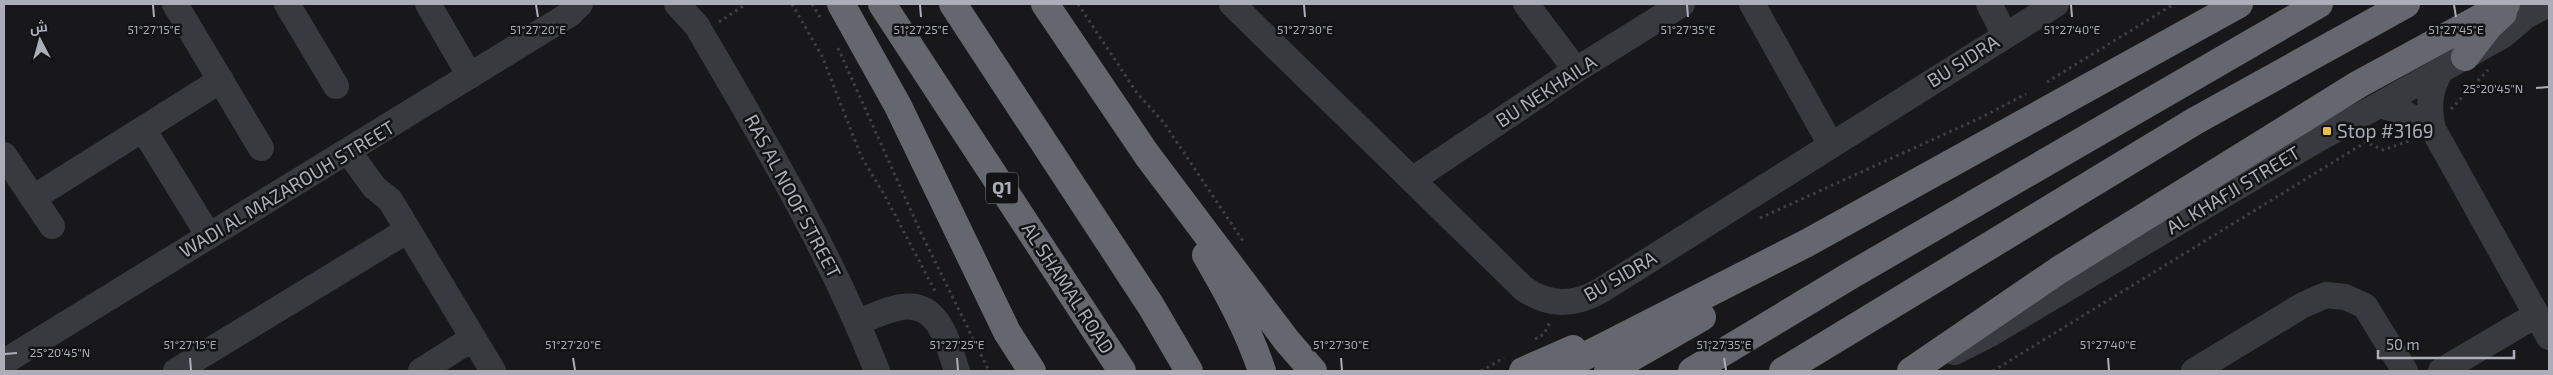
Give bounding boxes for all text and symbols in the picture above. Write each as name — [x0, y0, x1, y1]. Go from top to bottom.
north arrow — [15, 15, 65, 65]
text: ش — [29, 17, 49, 37]
text: 51°27'15"E — [127, 22, 181, 36]
text: 51°27'20"E — [510, 22, 566, 36]
text: 51°27'25"E — [893, 22, 949, 36]
text: 51°27'30"E — [1277, 22, 1333, 36]
text: 51°27'35"E — [1660, 22, 1716, 36]
text: 51°27'40"E — [2044, 22, 2100, 36]
text: 51°27'45"E — [2428, 22, 2484, 36]
street label: BU SIDRA — [1923, 29, 2003, 92]
street label: BU NEKHAILA — [1491, 50, 1600, 132]
text: 25°20'45"N — [2463, 81, 2523, 95]
street label: RAS AL NOOF STREET — [741, 110, 846, 282]
street label: WADI AL MAZAROUH STREET — [175, 115, 399, 262]
place label: Stop #3169 — [2337, 119, 2434, 142]
marker: Stop #3169 — [2321, 125, 2333, 137]
street label: AL KHAFJI STREET — [2162, 141, 2304, 239]
road number: Q1 — [986, 172, 1018, 204]
street label: AL SHAMAL ROAD — [1018, 218, 1119, 357]
street label: BU SIDRA — [1579, 245, 1661, 306]
scale bar — [2378, 328, 2514, 360]
text: 50 m — [2386, 335, 2420, 353]
text: 51°27'15"E — [163, 337, 217, 351]
text: 51°27'20"E — [545, 337, 601, 351]
text: 51°27'25"E — [929, 337, 985, 351]
text: 51°27'30"E — [1313, 337, 1369, 351]
text: 51°27'35"E — [1696, 337, 1752, 351]
text: 51°27'40"E — [2080, 337, 2136, 351]
text: 25°20'45"N — [30, 345, 90, 359]

